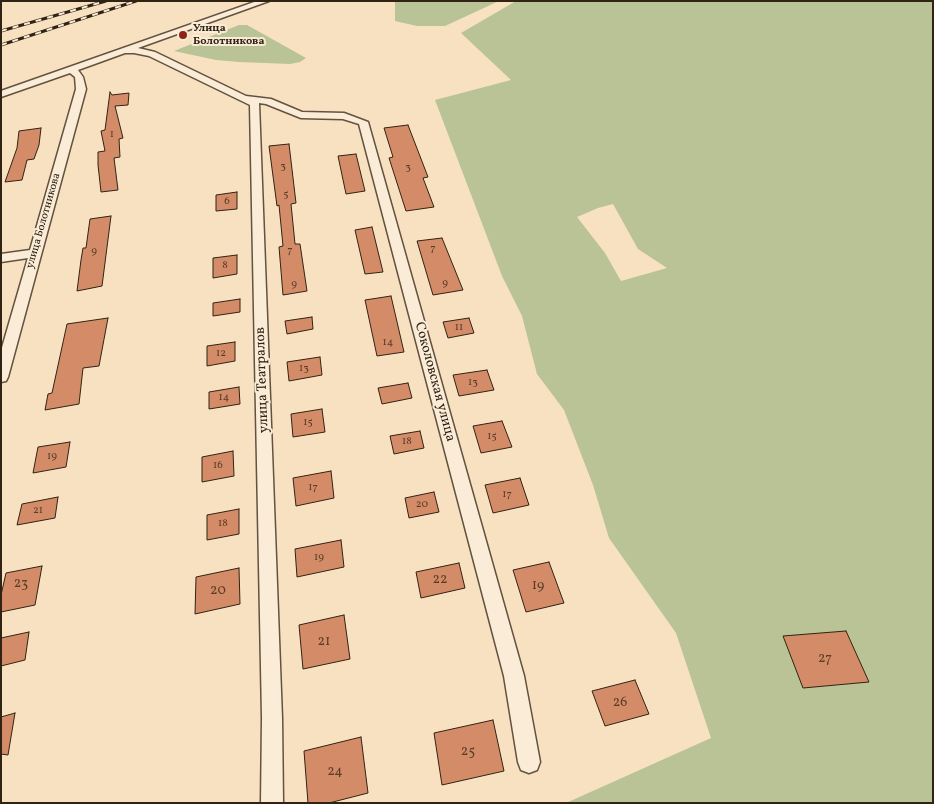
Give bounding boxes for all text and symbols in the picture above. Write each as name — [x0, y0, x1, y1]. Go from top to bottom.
place label: Улица Болотникова — [193, 22, 264, 48]
marker: Улица Болотникова — [177, 29, 189, 41]
house number: 1 — [110, 128, 114, 142]
house number: 3 — [280, 160, 286, 174]
house number: 3 — [405, 161, 411, 175]
street label: улица Болотникова — [24, 172, 64, 270]
house number: 5 — [283, 188, 289, 202]
house number: 6 — [224, 195, 230, 209]
house number: 7 — [430, 242, 436, 256]
house number: 7 — [287, 244, 293, 258]
house number: 9 — [91, 245, 97, 259]
house number: 8 — [222, 259, 228, 273]
house number: 9 — [442, 277, 448, 291]
house number: 9 — [291, 278, 297, 292]
street label: Соколовская улица — [410, 320, 458, 444]
house number: 11 — [455, 321, 463, 335]
street label: улица Театралов — [253, 327, 273, 433]
house number: 14 — [383, 336, 393, 350]
house number: 12 — [216, 347, 226, 361]
house number: 13 — [299, 362, 309, 376]
house number: 13 — [468, 376, 478, 390]
house number: 14 — [219, 391, 229, 405]
house number: 15 — [303, 416, 313, 430]
house number: 15 — [487, 430, 497, 444]
house number: 18 — [402, 435, 412, 449]
house number: 19 — [47, 450, 57, 464]
house number: 16 — [213, 459, 223, 473]
house number: 17 — [308, 481, 318, 495]
house number: 17 — [502, 488, 512, 502]
house number: 20 — [416, 498, 428, 512]
house number: 21 — [33, 504, 43, 518]
house number: 18 — [218, 517, 228, 531]
house number: 19 — [314, 551, 324, 565]
house number: 22 — [432, 572, 448, 588]
house number: 23 — [14, 576, 28, 592]
house number: 19 — [532, 578, 544, 594]
house number: 20 — [210, 583, 226, 599]
house number: 21 — [318, 634, 330, 650]
house number: 27 — [818, 651, 832, 667]
house number: 26 — [613, 695, 627, 711]
house number: 25 — [461, 744, 475, 760]
house number: 24 — [327, 764, 343, 780]

